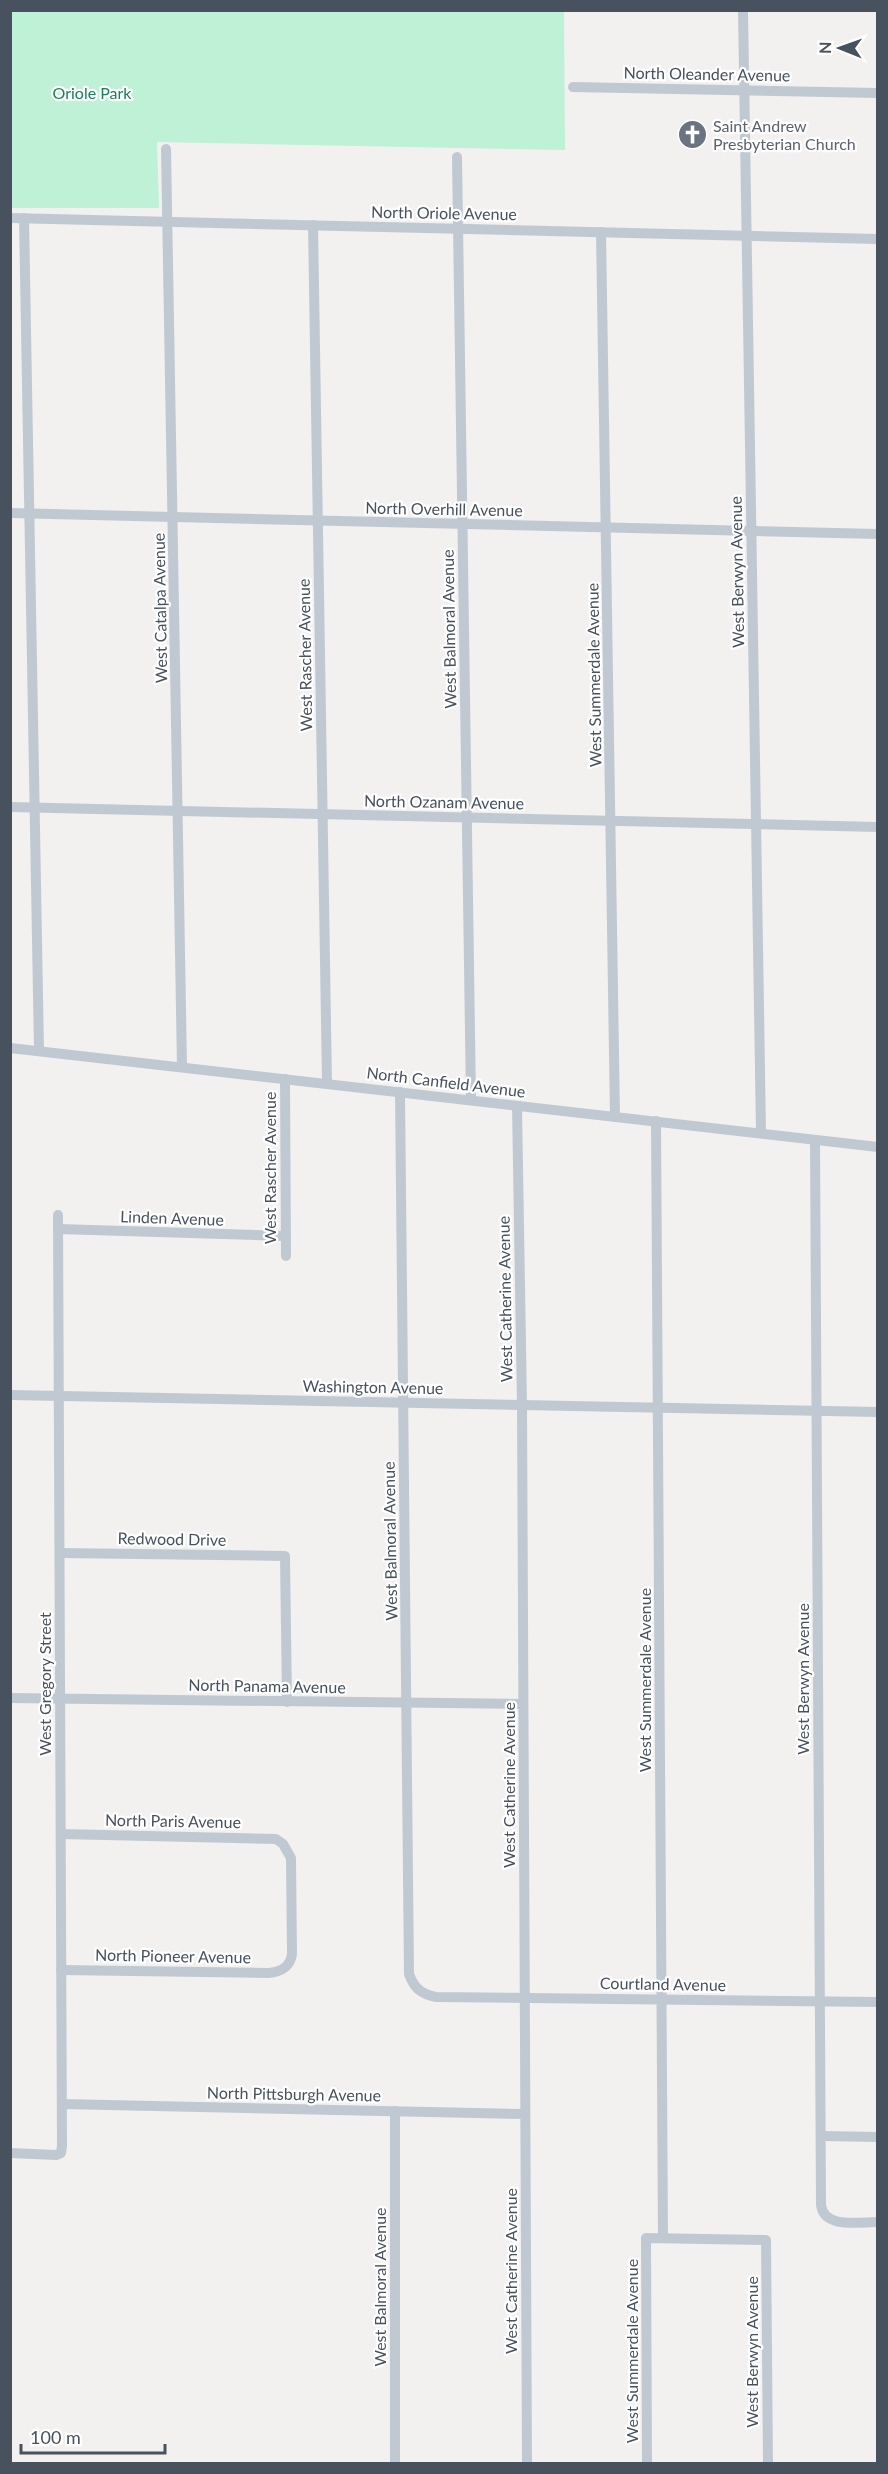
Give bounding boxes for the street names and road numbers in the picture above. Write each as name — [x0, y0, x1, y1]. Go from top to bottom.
street label: North Oleander Avenue — [623, 63, 791, 84]
street label: North Oriole Avenue — [371, 202, 517, 223]
street label: West Berwyn Avenue — [726, 496, 747, 648]
street label: North Overhill Avenue — [365, 498, 523, 519]
street label: West Catalpa Avenue — [149, 533, 170, 683]
street label: West Balmoral Avenue — [438, 549, 459, 709]
street label: West Rascher Avenue — [294, 579, 315, 732]
street label: West Summerdale Avenue — [582, 583, 605, 767]
street label: North Ozanam Avenue — [364, 791, 524, 812]
street label: North Canfield Avenue — [366, 1062, 527, 1101]
street label: West Rascher Avenue — [260, 1092, 279, 1244]
street label: Linden Avenue — [120, 1206, 224, 1229]
street label: West Catherine Avenue — [494, 1216, 515, 1382]
street label: Washington Avenue — [302, 1376, 444, 1397]
street label: West Balmoral Avenue — [379, 1461, 400, 1621]
street label: Redwood Drive — [117, 1528, 227, 1549]
street label: West Summerdale Avenue — [635, 1588, 654, 1772]
street label: West Berwyn Avenue — [793, 1603, 812, 1755]
street label: West Gregory Street — [35, 1612, 54, 1756]
street label: North Panama Avenue — [188, 1675, 346, 1696]
street label: West Catherine Avenue — [499, 1702, 518, 1868]
street label: North Paris Avenue — [105, 1810, 241, 1831]
street label: North Pioneer Avenue — [95, 1945, 251, 1966]
street label: Courtland Avenue — [600, 1973, 726, 1994]
street label: North Pittsburgh Avenue — [207, 2082, 381, 2105]
street label: West Catherine Avenue — [501, 2188, 520, 2354]
street label: West Balmoral Avenue — [370, 2208, 389, 2367]
street label: West Summerdale Avenue — [622, 2259, 641, 2443]
street label: West Berwyn Avenue — [742, 2276, 761, 2428]

